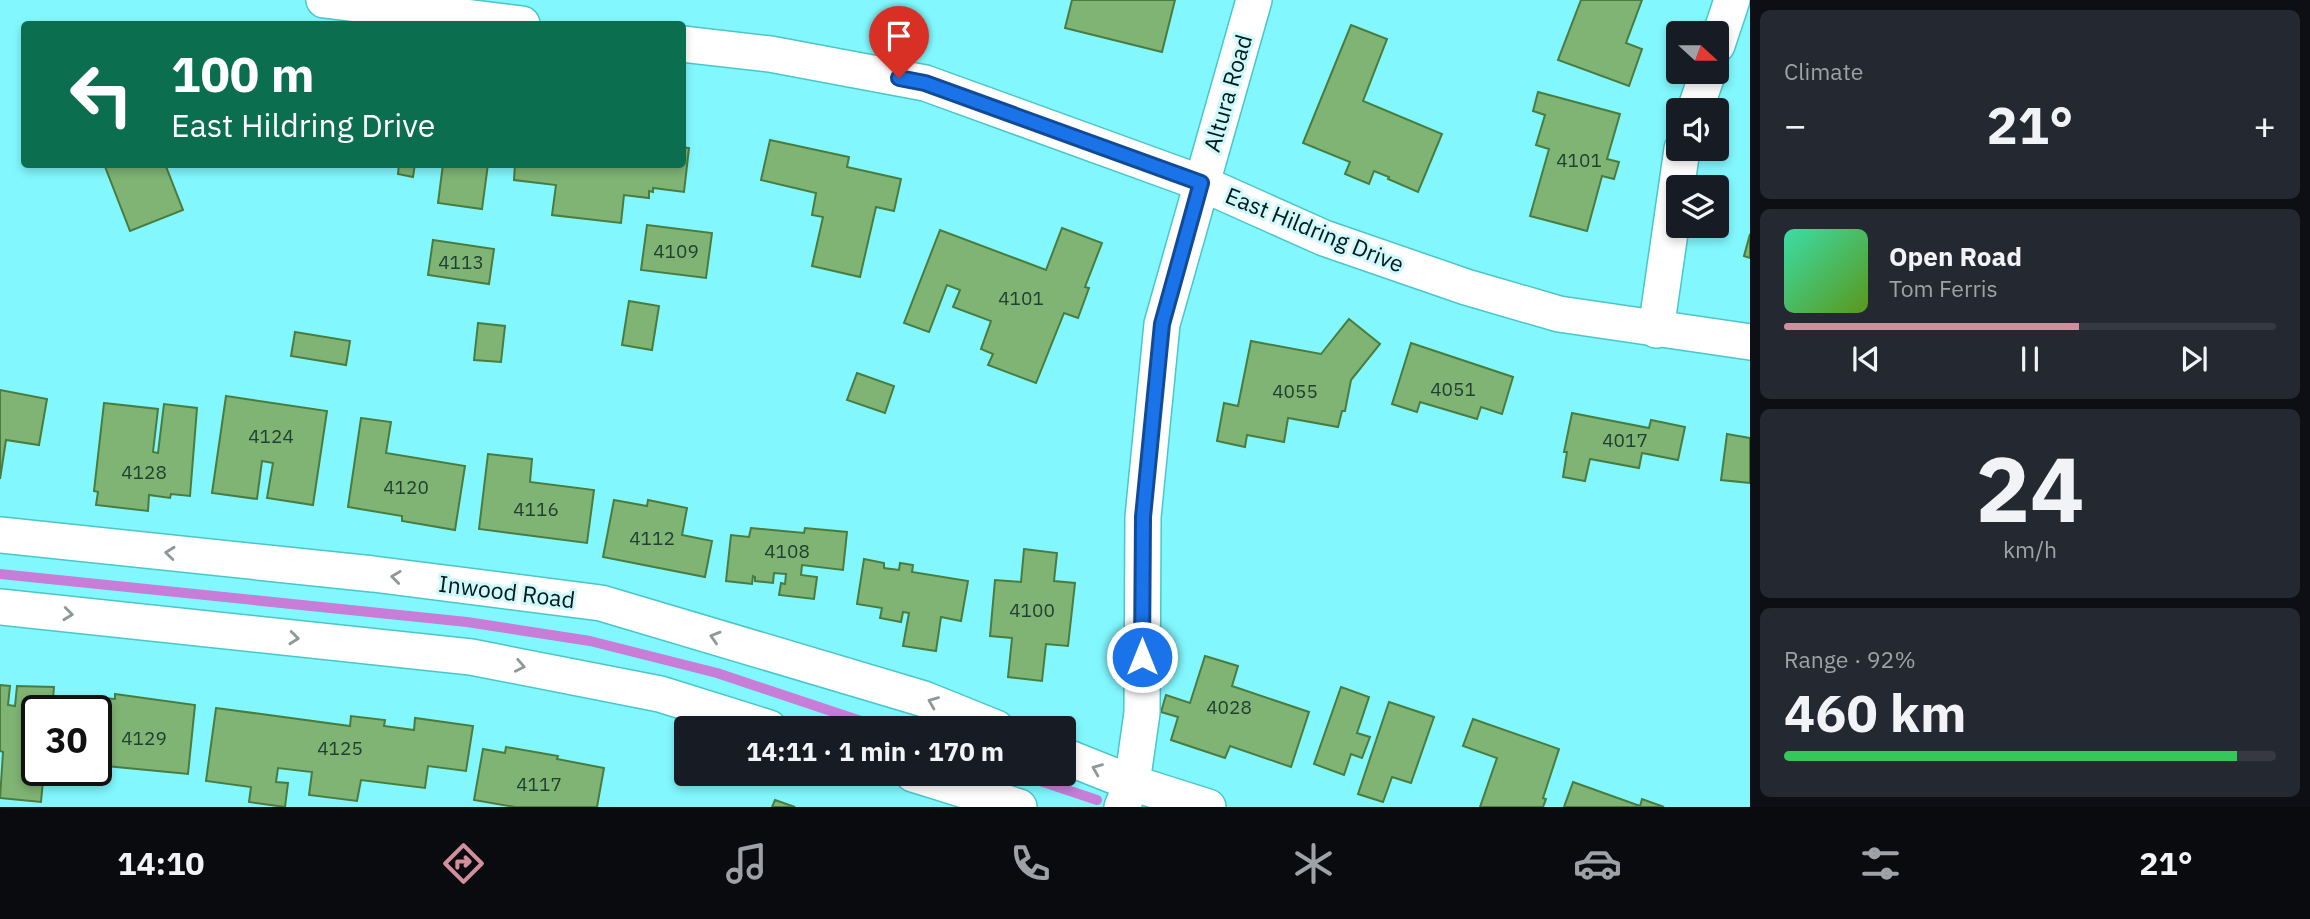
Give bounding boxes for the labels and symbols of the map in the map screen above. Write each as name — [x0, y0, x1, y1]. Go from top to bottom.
pin — [869, 6, 929, 78]
north arrow — [1666, 21, 1729, 84]
street label: Altura Road — [1196, 31, 1258, 155]
house number: 4101 — [1556, 148, 1602, 172]
street label: East Hildring Drive — [1221, 179, 1409, 279]
house number: 4109 — [653, 239, 699, 263]
house number: 4113 — [438, 250, 484, 274]
house number: 4101 — [998, 286, 1044, 310]
house number: 4051 — [1430, 377, 1476, 401]
house number: 4055 — [1272, 379, 1318, 403]
house number: 4124 — [248, 424, 294, 448]
house number: 4017 — [1602, 428, 1648, 452]
house number: 4128 — [121, 460, 167, 484]
house number: 4120 — [383, 475, 429, 499]
house number: 4116 — [513, 497, 559, 521]
house number: 4112 — [629, 526, 675, 550]
house number: 4108 — [764, 539, 810, 563]
one-way arrow — [164, 546, 175, 561]
street label: Inwood Road — [437, 568, 577, 614]
one-way arrow — [390, 569, 402, 584]
house number: 4100 — [1009, 598, 1055, 622]
one-way arrow — [62, 607, 74, 622]
position arrow — [1105, 620, 1179, 694]
one-way arrow — [289, 630, 300, 645]
one-way arrow — [709, 630, 721, 645]
one-way arrow — [514, 658, 526, 673]
speed limit sign: 30 — [21, 695, 112, 786]
house number: 4028 — [1206, 695, 1252, 719]
one-way arrow — [927, 697, 939, 711]
house number: 4129 — [121, 726, 167, 750]
house number: 4125 — [317, 736, 363, 760]
one-way arrow — [1092, 764, 1104, 778]
house number: 4117 — [516, 772, 562, 796]

